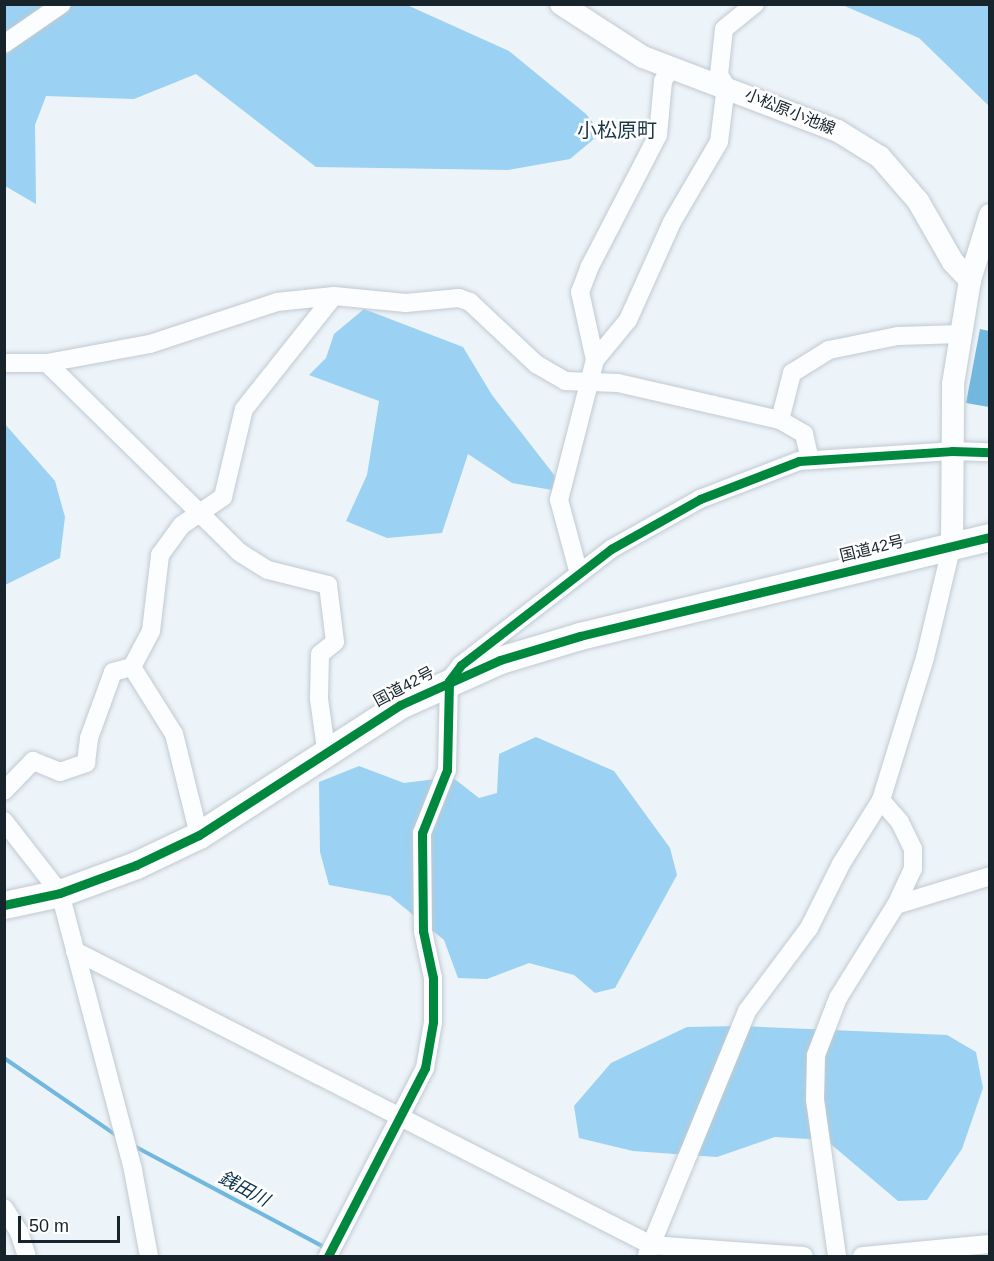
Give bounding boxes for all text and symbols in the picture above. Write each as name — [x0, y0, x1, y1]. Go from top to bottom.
street label: 小松原小池線 — [742, 85, 838, 139]
district label: 小松原町 — [577, 118, 657, 142]
street label: 国道42号 — [838, 532, 906, 566]
street label: 国道42号 — [370, 663, 438, 711]
water label: 銭田川 — [215, 1167, 273, 1211]
scale bar — [21, 1204, 123, 1242]
text: 50 m — [29, 1216, 69, 1236]

